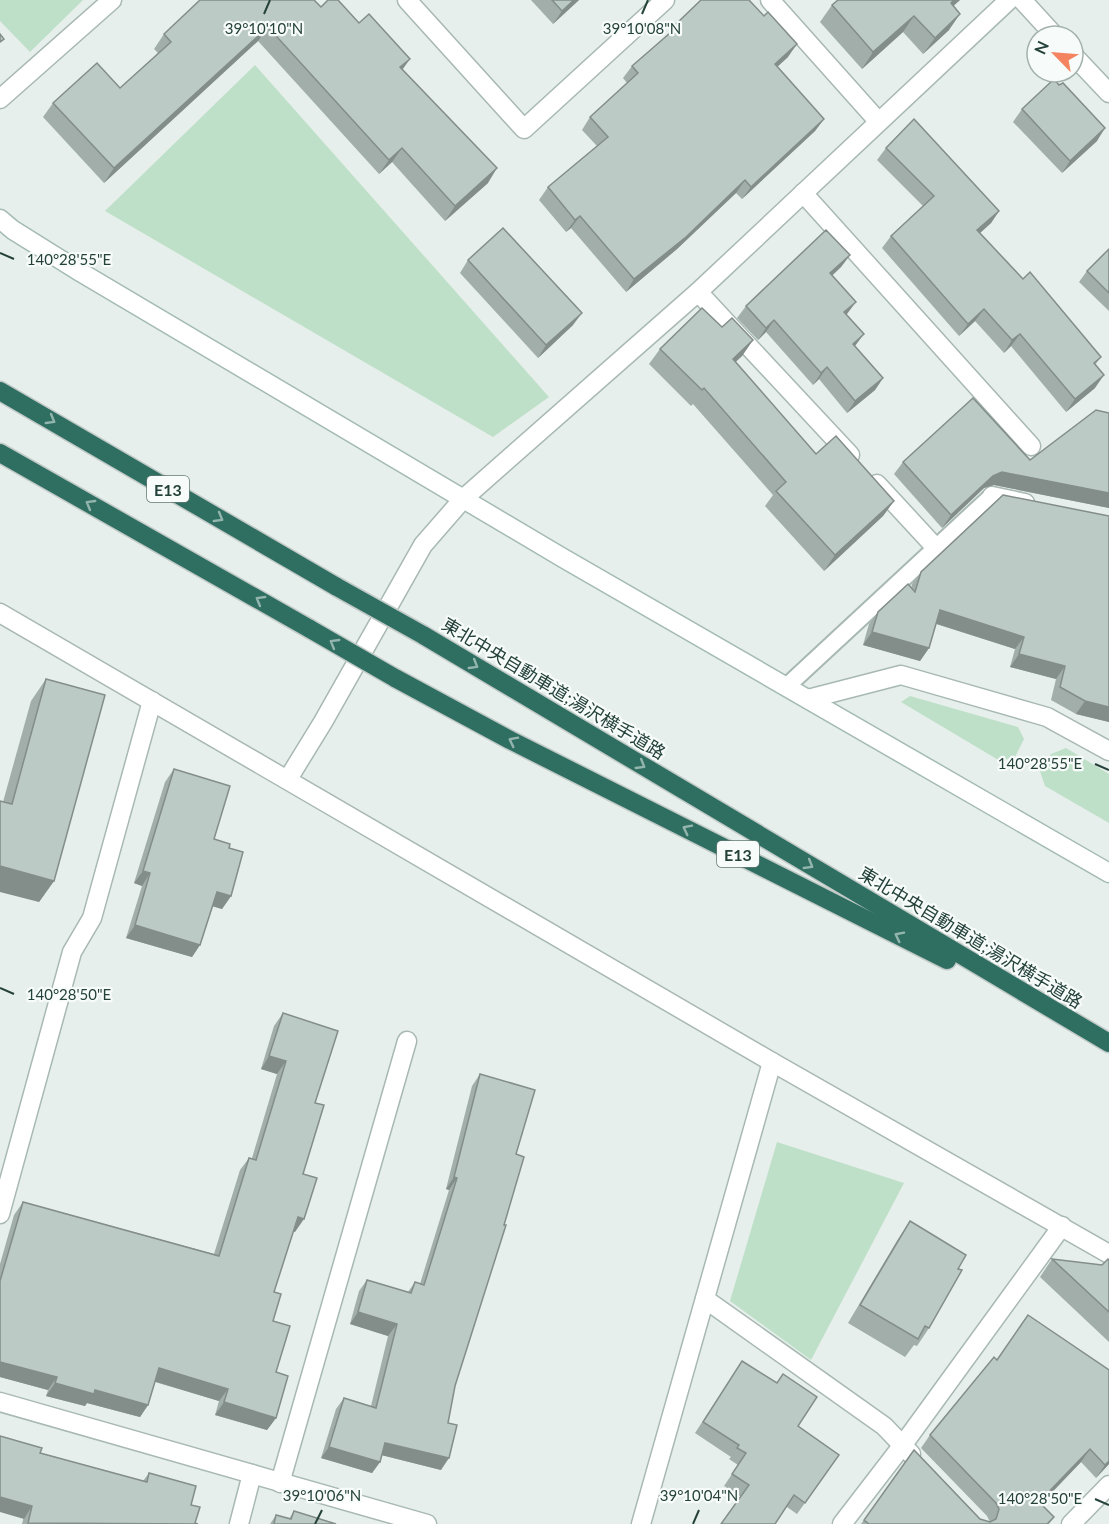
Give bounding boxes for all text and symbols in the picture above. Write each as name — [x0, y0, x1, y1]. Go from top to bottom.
text: 39°10'10"N — [225, 19, 303, 37]
text: 39°10'08"N — [603, 19, 681, 37]
north arrow — [1025, 24, 1085, 84]
text: N — [1030, 38, 1052, 57]
text: 140°28'55"E — [27, 250, 111, 268]
one-way arrow — [44, 413, 55, 424]
road number: E13 — [147, 476, 189, 502]
one-way arrow — [86, 500, 96, 512]
one-way arrow — [213, 511, 223, 523]
one-way arrow — [255, 596, 266, 608]
street label: 東北中央自動車道;湯沢横手道路 — [438, 612, 670, 764]
one-way arrow — [330, 639, 340, 650]
one-way arrow — [468, 657, 478, 669]
one-way arrow — [509, 737, 519, 748]
text: 140°28'55"E — [998, 754, 1082, 772]
one-way arrow — [635, 757, 645, 769]
one-way arrow — [683, 825, 694, 836]
road number: E13 — [717, 841, 759, 867]
one-way arrow — [803, 857, 813, 869]
street label: 東北中央自動車道;湯沢横手道路 — [855, 861, 1087, 1013]
one-way arrow — [894, 931, 905, 943]
text: 140°28'50"E — [27, 985, 111, 1003]
text: 39°10'06"N — [283, 1486, 361, 1504]
text: 39°10'04"N — [660, 1486, 738, 1504]
text: 140°28'50"E — [998, 1489, 1082, 1507]

